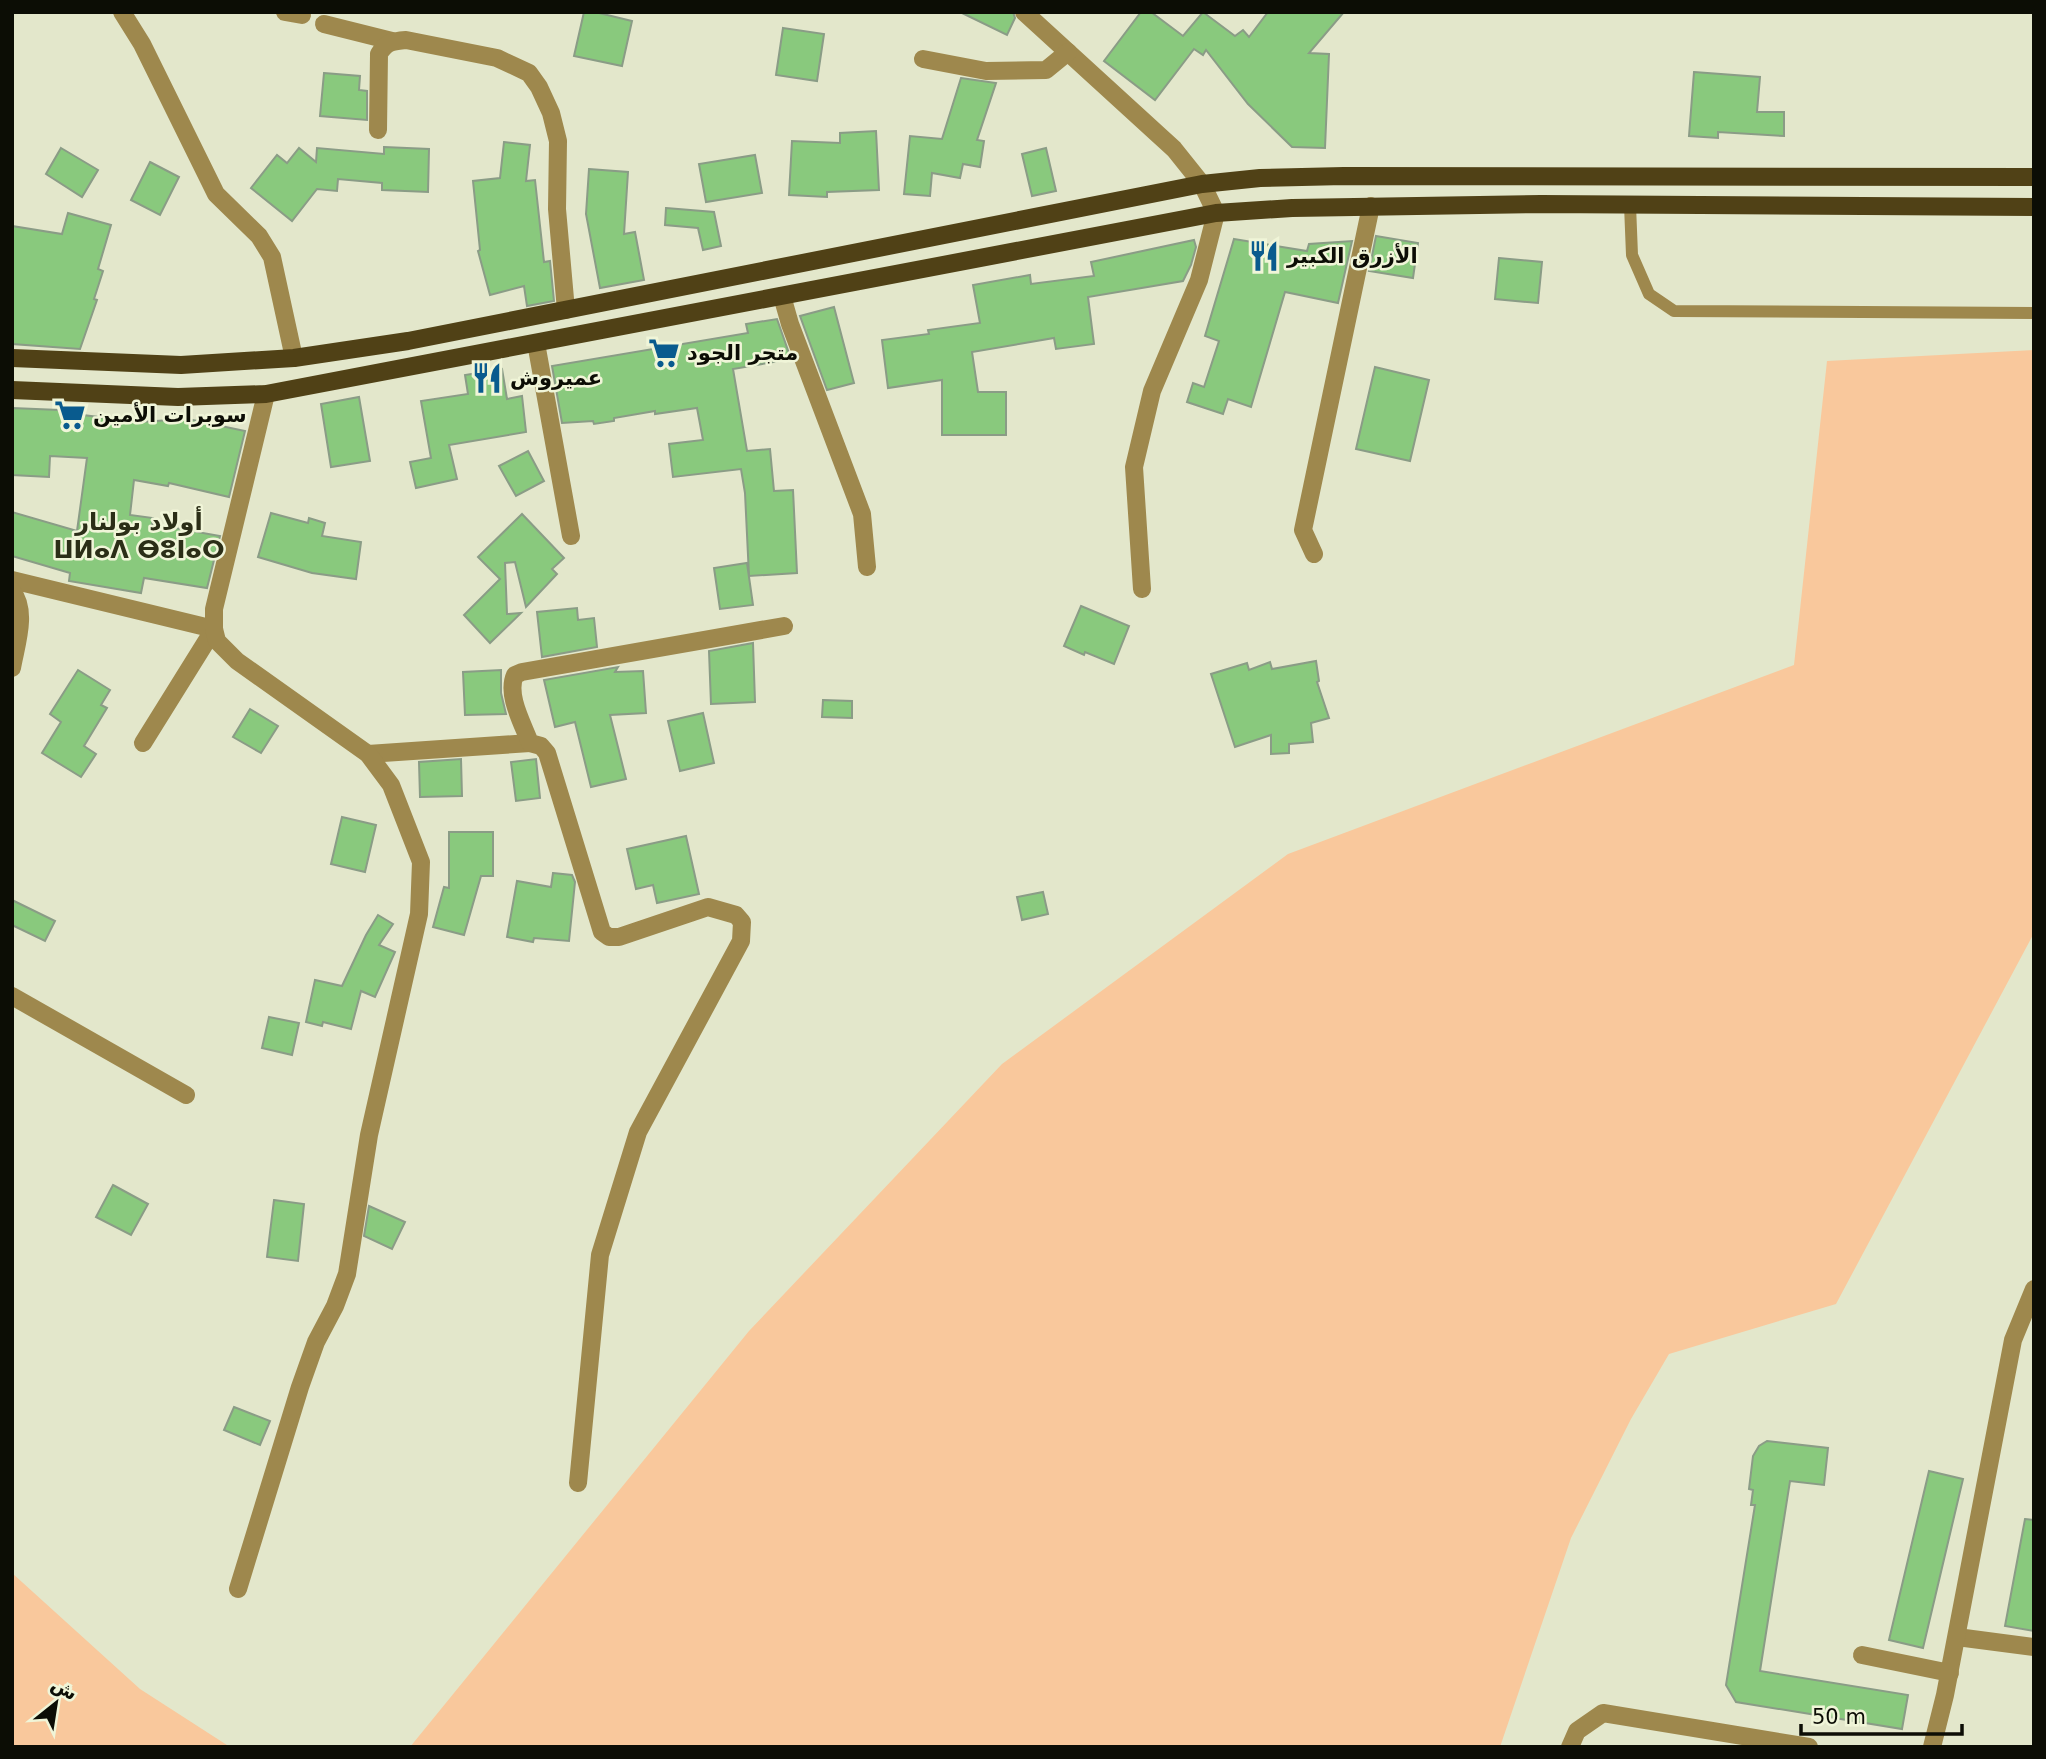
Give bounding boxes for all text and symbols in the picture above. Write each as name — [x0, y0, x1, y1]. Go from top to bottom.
restaurant icon: الأزرق الكبير — [1247, 239, 1281, 273]
place label: الأزرق الكبير — [1286, 242, 1418, 268]
supermarket icon: متجر الجود — [647, 336, 681, 370]
place label: متجر الجود — [687, 341, 798, 365]
restaurant icon: عميروش — [470, 361, 504, 395]
place label: عميروش — [510, 366, 602, 390]
supermarket icon: سوبرات الأمين — [53, 398, 87, 432]
place label: سوبرات الأمين — [93, 401, 247, 427]
district label: أولاد بولنار ⵡⵍⴰⴷ ⴱⵓⵏⴰⵔ — [54, 506, 225, 564]
north arrow — [21, 1668, 91, 1738]
text: ش — [47, 1672, 81, 1705]
scale bar — [1801, 1692, 1962, 1736]
text: 50 m — [1812, 1705, 1866, 1729]

